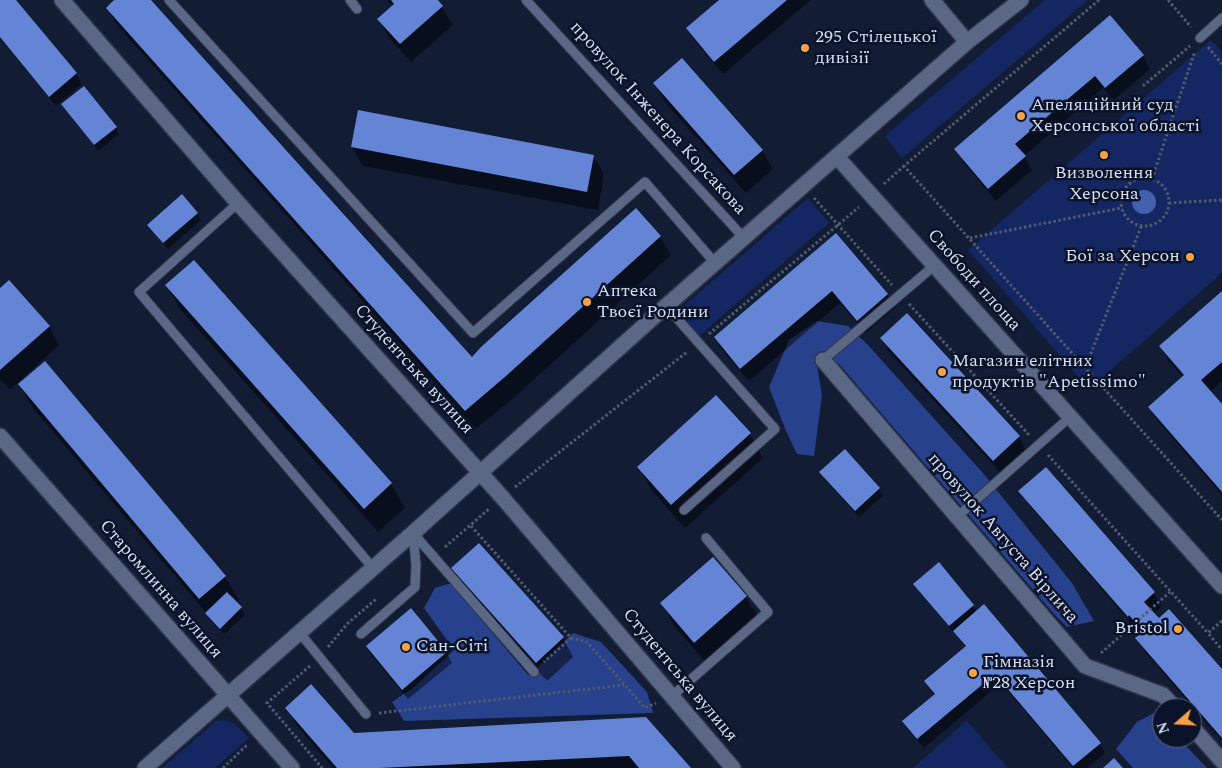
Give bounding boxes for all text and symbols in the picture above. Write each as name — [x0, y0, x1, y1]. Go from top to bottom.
street label: провулок Інженера Корсакова — [564, 18, 750, 220]
place label: 295 Стілецької дивізії — [815, 27, 937, 70]
marker: 295 Стілецької дивізії — [799, 42, 811, 54]
place label: Апеляційний суд Херсонської області — [1031, 95, 1200, 138]
marker: Апеляційний суд Херсонської області — [1015, 110, 1027, 122]
marker: Визволення Херсона — [1098, 149, 1110, 161]
place label: Визволення Херсона — [1055, 163, 1153, 205]
street label: Свободи площа — [921, 225, 1025, 337]
place label: Бої за Херсон — [1065, 246, 1180, 268]
marker: Бої за Херсон — [1184, 251, 1196, 263]
place label: Аптека Твоєї Родини — [597, 281, 708, 324]
marker: Аптека Твоєї Родини — [581, 296, 593, 308]
street label: Студентська вулиця — [349, 301, 477, 439]
place label: Магазин елітних продуктів "Apetissimo" — [952, 351, 1146, 394]
marker: Магазин елітних продуктів "Apetissimo" — [936, 366, 948, 378]
street label: провулок Августа Вірлича — [922, 449, 1082, 629]
street label: Старомлинна вулиця — [94, 516, 226, 664]
street label: Студентська вулиця — [617, 605, 741, 747]
place label: Bristol — [1114, 618, 1168, 640]
marker: Bristol — [1172, 623, 1184, 635]
place label: Сан-Сіті — [416, 636, 488, 658]
marker: Сан-Сіті — [400, 641, 412, 653]
place label: Гімназія №28 Херсон — [983, 652, 1075, 694]
marker: Гімназія №28 Херсон — [967, 667, 979, 679]
north arrow — [1152, 698, 1202, 748]
text: N — [1152, 719, 1175, 737]

